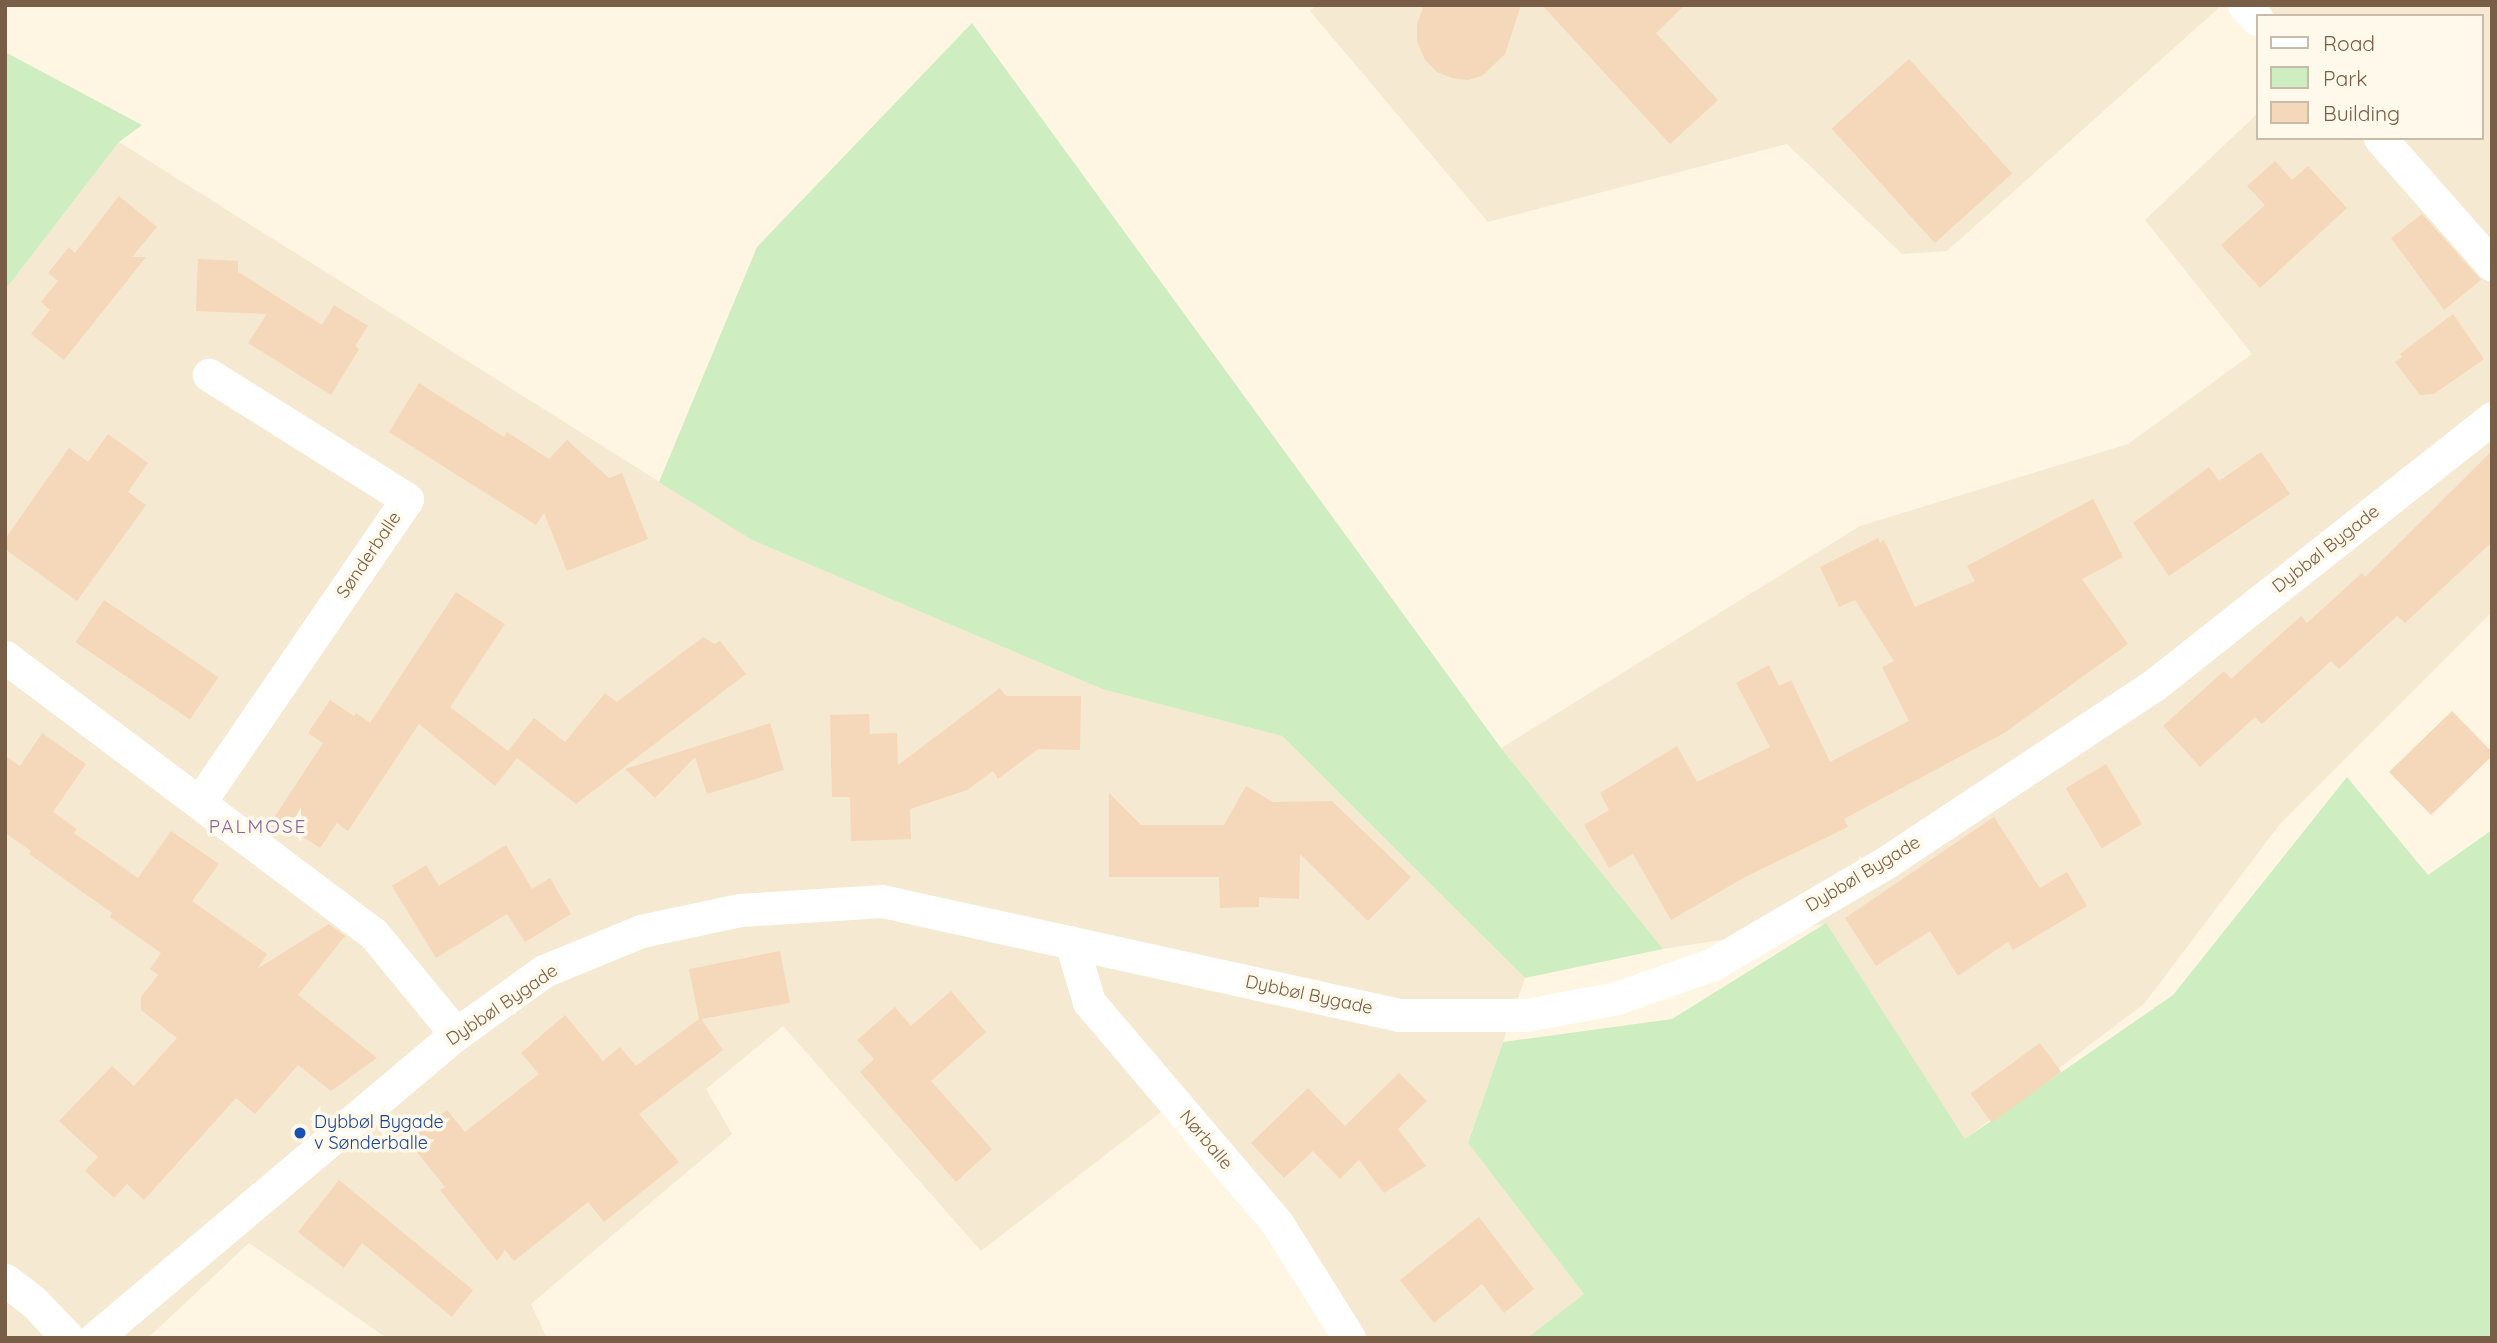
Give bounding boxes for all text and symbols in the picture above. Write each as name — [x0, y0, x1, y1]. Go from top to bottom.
legend — [2256, 14, 2483, 140]
text: Road — [2323, 30, 2375, 56]
text: Park — [2323, 65, 2367, 91]
text: Building — [2323, 100, 2400, 126]
street label: Dybbøl Bygade — [2268, 501, 2384, 597]
street label: Sønderballe — [332, 508, 406, 602]
district label: PALMOSE — [210, 816, 306, 838]
street label: Dybbøl Bygade — [1802, 831, 1924, 917]
street label: Dybbøl Bygade — [442, 960, 562, 1050]
street label: Dybbøl Bygade — [1243, 971, 1375, 1019]
street label: Nørballe — [1175, 1106, 1237, 1174]
place label: Dybbøl Bygade v Sønderballe — [314, 1112, 444, 1154]
marker: Dybbøl Bygade v Sønderballe — [292, 1125, 308, 1141]

